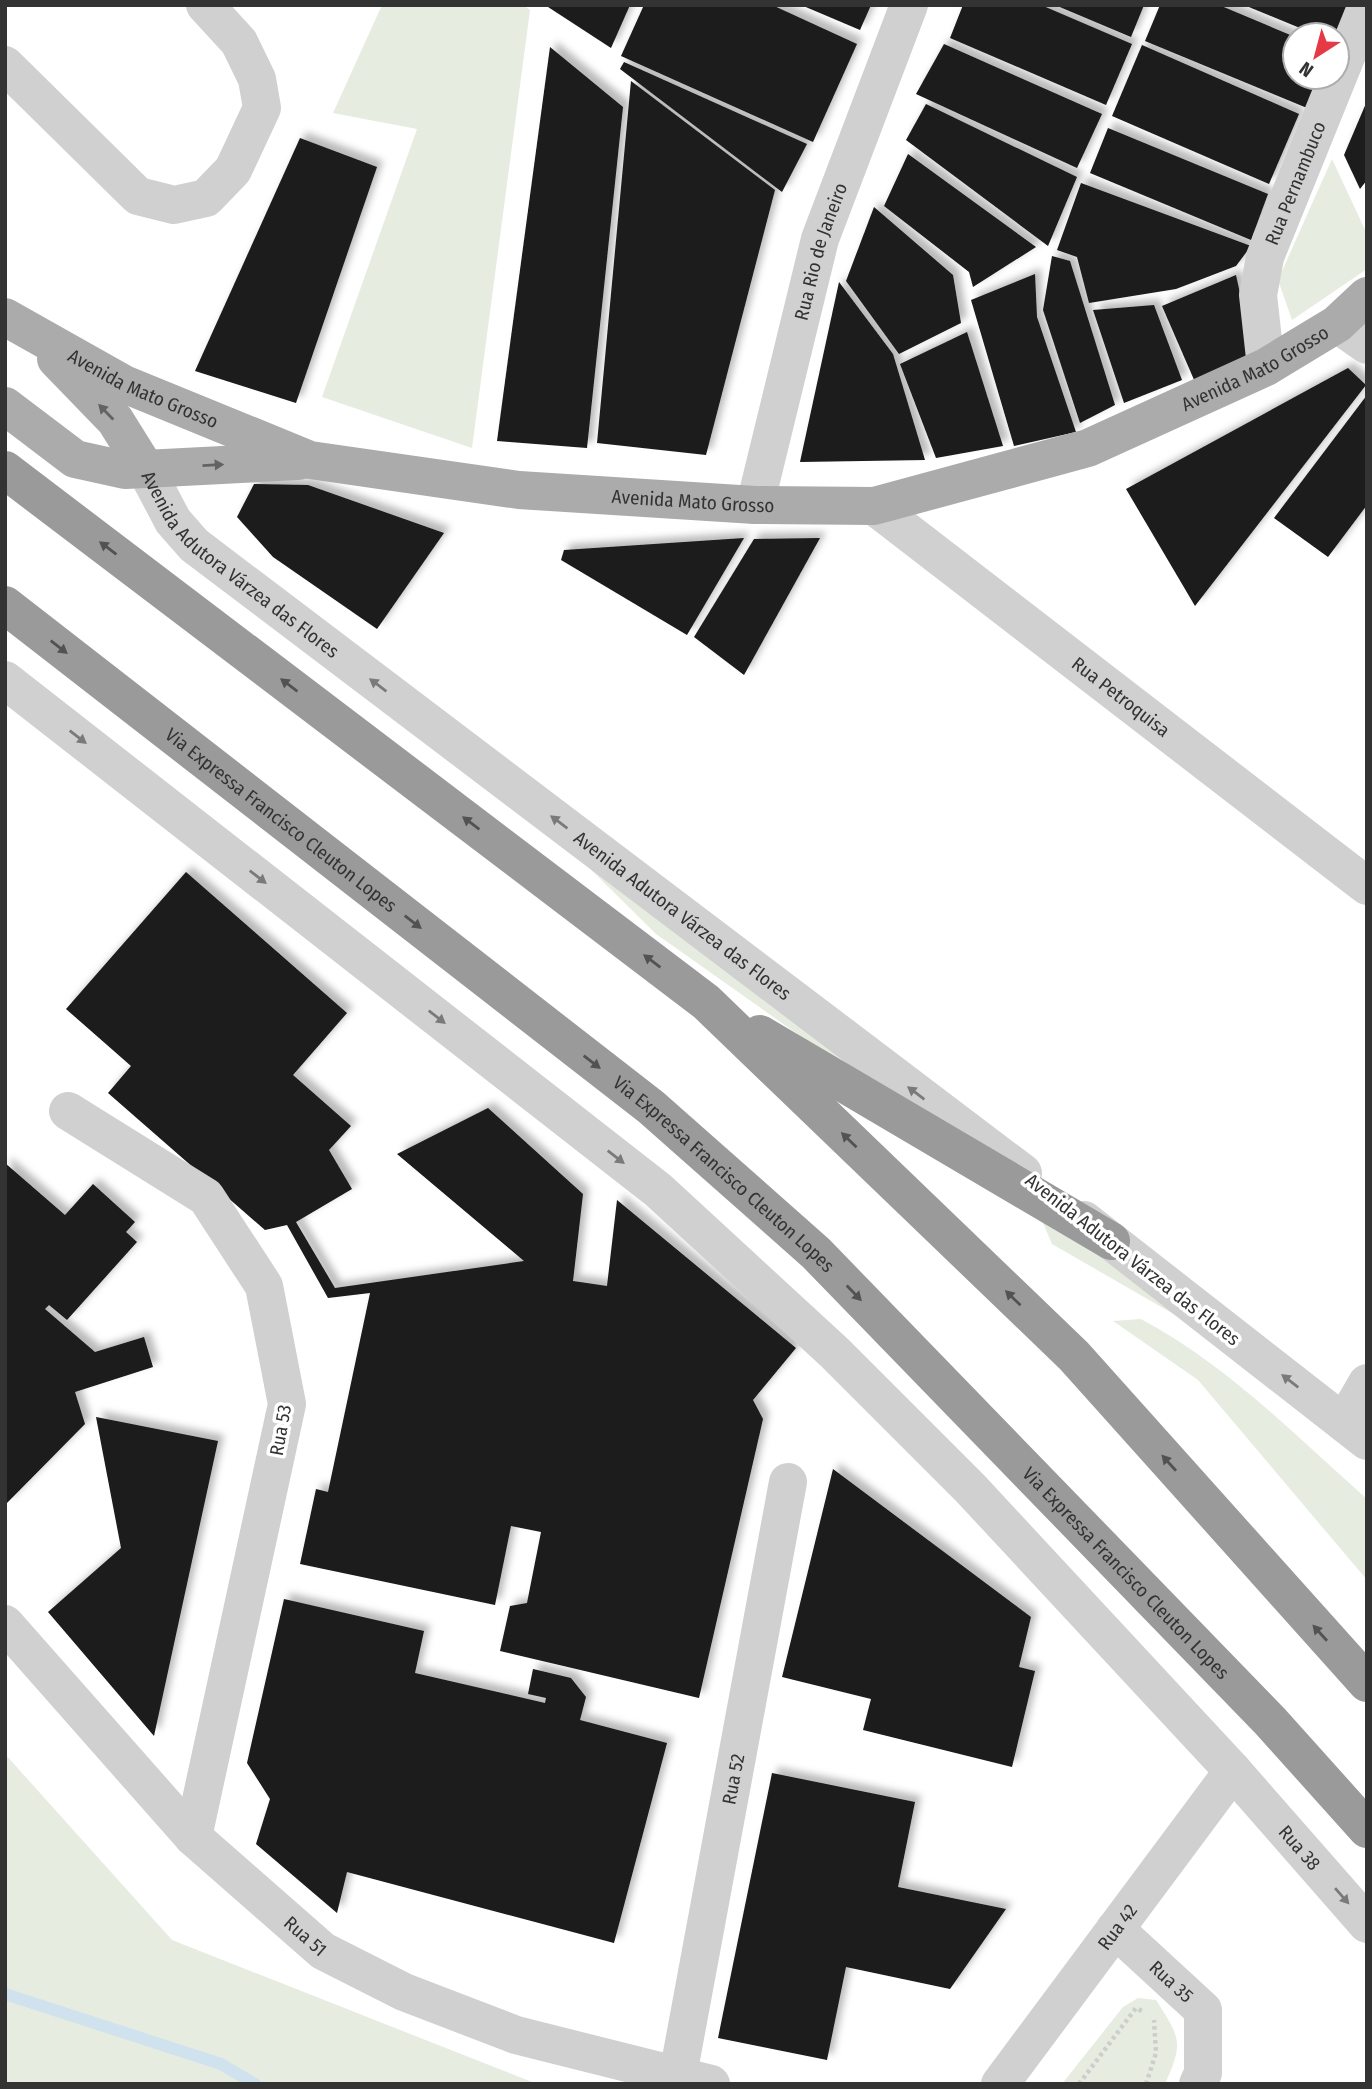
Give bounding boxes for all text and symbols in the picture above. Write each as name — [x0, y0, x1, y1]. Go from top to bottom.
north arrow — [1281, 21, 1351, 91]
text: N — [1295, 57, 1318, 82]
street label: Rua Pernambuco — [1260, 118, 1331, 248]
street label: Rua Rio de Janeiro — [790, 180, 852, 323]
street label: Avenida Mato Grosso — [1178, 321, 1333, 416]
street label: Avenida Mato Grosso — [64, 344, 222, 433]
one-way arrow — [99, 404, 115, 421]
one-way arrow — [202, 459, 224, 470]
street label: Avenida Adutora Várzea das Flores — [137, 467, 344, 663]
street label: Avenida Mato Grosso — [611, 485, 774, 517]
one-way arrow — [99, 541, 117, 555]
one-way arrow — [50, 639, 68, 653]
street label: Rua Petroquisa — [1067, 652, 1174, 742]
one-way arrow — [369, 677, 387, 692]
one-way arrow — [281, 678, 299, 693]
street label: Via Expressa Francisco Cleuton Lopes — [161, 723, 401, 917]
one-way arrow — [69, 729, 87, 744]
one-way arrow — [550, 815, 568, 829]
one-way arrow — [461, 816, 480, 830]
street label: Avenida Adutora Várzea das Flores — [569, 826, 795, 1005]
one-way arrow — [248, 869, 266, 884]
one-way arrow — [404, 914, 422, 928]
one-way arrow — [643, 954, 661, 968]
one-way arrow — [428, 1009, 446, 1023]
one-way arrow — [583, 1054, 601, 1069]
street label: Via Expressa Francisco Cleuton Lopes — [608, 1071, 839, 1277]
one-way arrow — [907, 1086, 925, 1100]
one-way arrow — [841, 1132, 858, 1148]
one-way arrow — [607, 1149, 625, 1164]
street label: Avenida Adutora Várzea das Flores — [1021, 1168, 1245, 1350]
one-way arrow — [846, 1284, 862, 1301]
one-way arrow — [1005, 1290, 1022, 1306]
one-way arrow — [1281, 1375, 1299, 1389]
street label: Rua 53 — [265, 1403, 296, 1457]
one-way arrow — [1161, 1454, 1177, 1472]
street label: Via Expressa Francisco Cleuton Lopes — [1018, 1462, 1234, 1684]
one-way arrow — [1312, 1625, 1328, 1642]
street label: Rua 52 — [717, 1752, 749, 1806]
street label: Rua 38 — [1274, 1821, 1325, 1875]
one-way arrow — [1335, 1887, 1350, 1905]
street label: Rua 42 — [1093, 1900, 1142, 1955]
street label: Rua 51 — [279, 1911, 331, 1961]
street label: Rua 35 — [1145, 1956, 1198, 2007]

